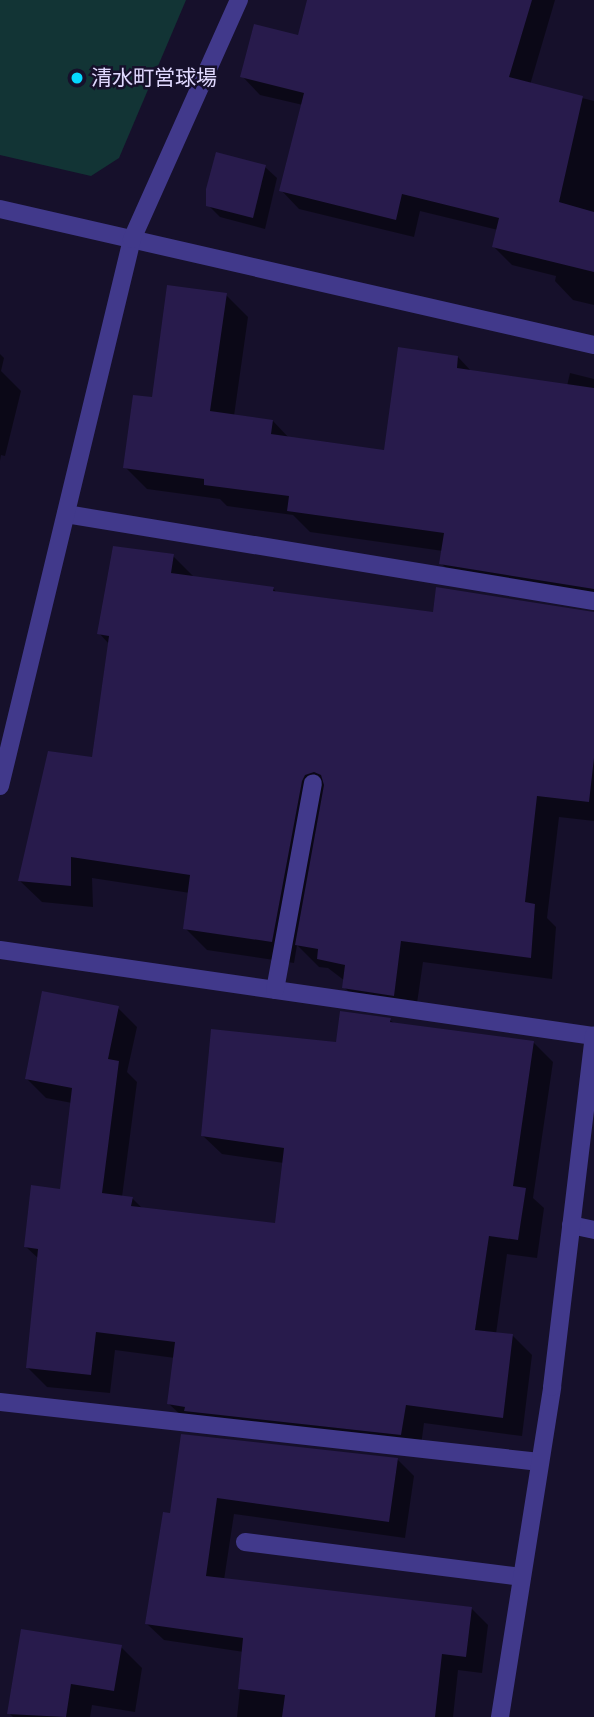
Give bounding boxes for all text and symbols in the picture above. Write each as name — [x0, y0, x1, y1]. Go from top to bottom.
place label: 清水町営球場 — [91, 65, 217, 91]
marker: 清水町営球場 — [69, 70, 85, 86]

